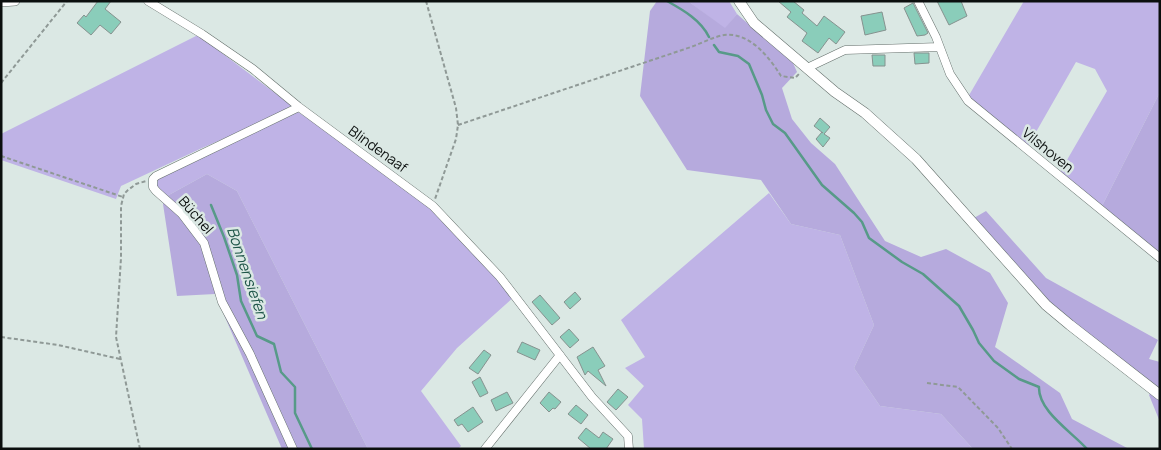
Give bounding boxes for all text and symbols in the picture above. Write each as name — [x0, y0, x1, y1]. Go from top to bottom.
street label: Blindenaaf — [345, 121, 412, 176]
street label: Vilshoven — [1018, 123, 1078, 176]
street label: Büchel — [175, 192, 218, 238]
water label: Bonnensiefen — [222, 224, 273, 323]

